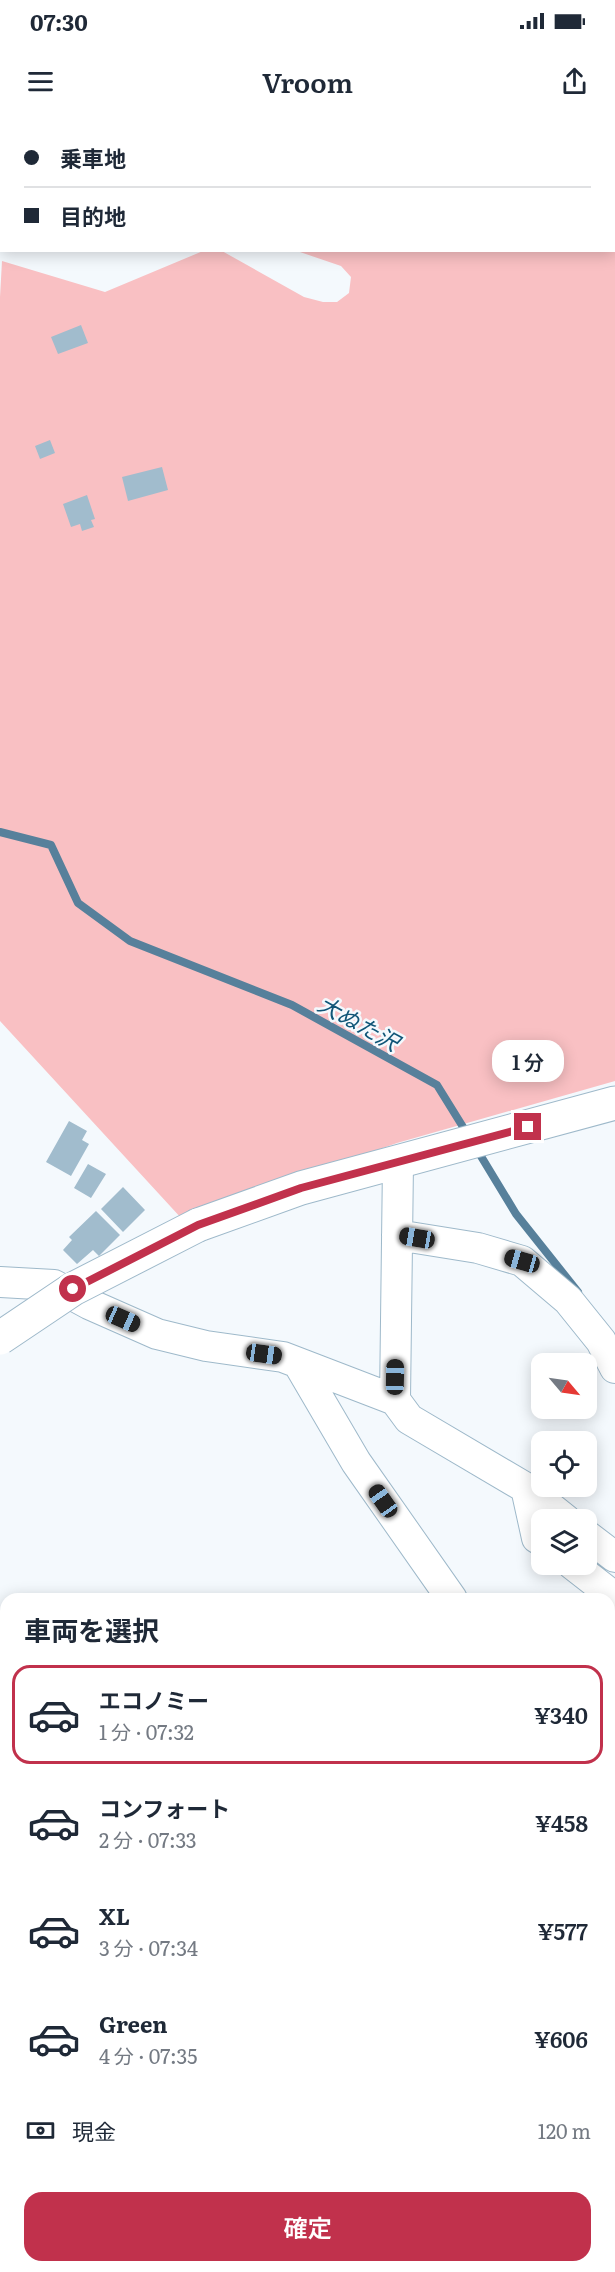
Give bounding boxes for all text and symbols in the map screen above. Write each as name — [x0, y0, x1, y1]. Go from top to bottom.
text: 07:30 — [30, 5, 88, 38]
text: Vroom — [262, 61, 353, 101]
icon: menu — [24, 65, 57, 98]
icon: share — [558, 65, 591, 98]
text: 乗車地 — [60, 141, 126, 174]
text: 目的地 — [60, 199, 126, 232]
water label: 大ぬた沢 — [313, 986, 408, 1059]
callout: 1 分 — [492, 1040, 564, 1082]
text: 1 分 — [512, 1046, 544, 1076]
route end — [514, 1113, 541, 1140]
car — [398, 1226, 436, 1250]
car — [502, 1247, 542, 1275]
route start — [59, 1275, 86, 1302]
car — [103, 1303, 143, 1335]
car — [245, 1343, 283, 1365]
north arrow — [531, 1353, 597, 1419]
map controls — [531, 1353, 597, 1575]
car — [386, 1359, 404, 1395]
button: locate — [531, 1431, 597, 1497]
car — [365, 1481, 401, 1521]
button: layers — [531, 1509, 597, 1575]
text: 車両を選択 — [24, 1609, 159, 1649]
text: エコノミー — [99, 1683, 209, 1716]
icon: car — [27, 1688, 81, 1742]
text: ¥340 — [534, 1698, 588, 1731]
text: 1 分 · 07:32 — [99, 1716, 194, 1746]
text: コンフォート — [99, 1791, 230, 1824]
icon: car — [27, 1796, 81, 1850]
text: ¥458 — [535, 1806, 588, 1839]
text: 2 分 · 07:33 — [99, 1824, 197, 1854]
text: XL — [99, 1899, 130, 1932]
icon: car — [27, 1904, 81, 1958]
text: ¥577 — [537, 1914, 588, 1947]
text: 3 分 · 07:34 — [99, 1932, 198, 1962]
text: Green — [99, 2007, 168, 2040]
icon: car — [27, 2012, 81, 2066]
text: ¥606 — [534, 2022, 588, 2055]
text: 4 分 · 07:35 — [99, 2040, 197, 2070]
icon: cash — [24, 2114, 57, 2147]
text: 現金 — [72, 2114, 116, 2147]
text: 120 m — [538, 2115, 591, 2145]
button: 確定 — [24, 2192, 591, 2261]

